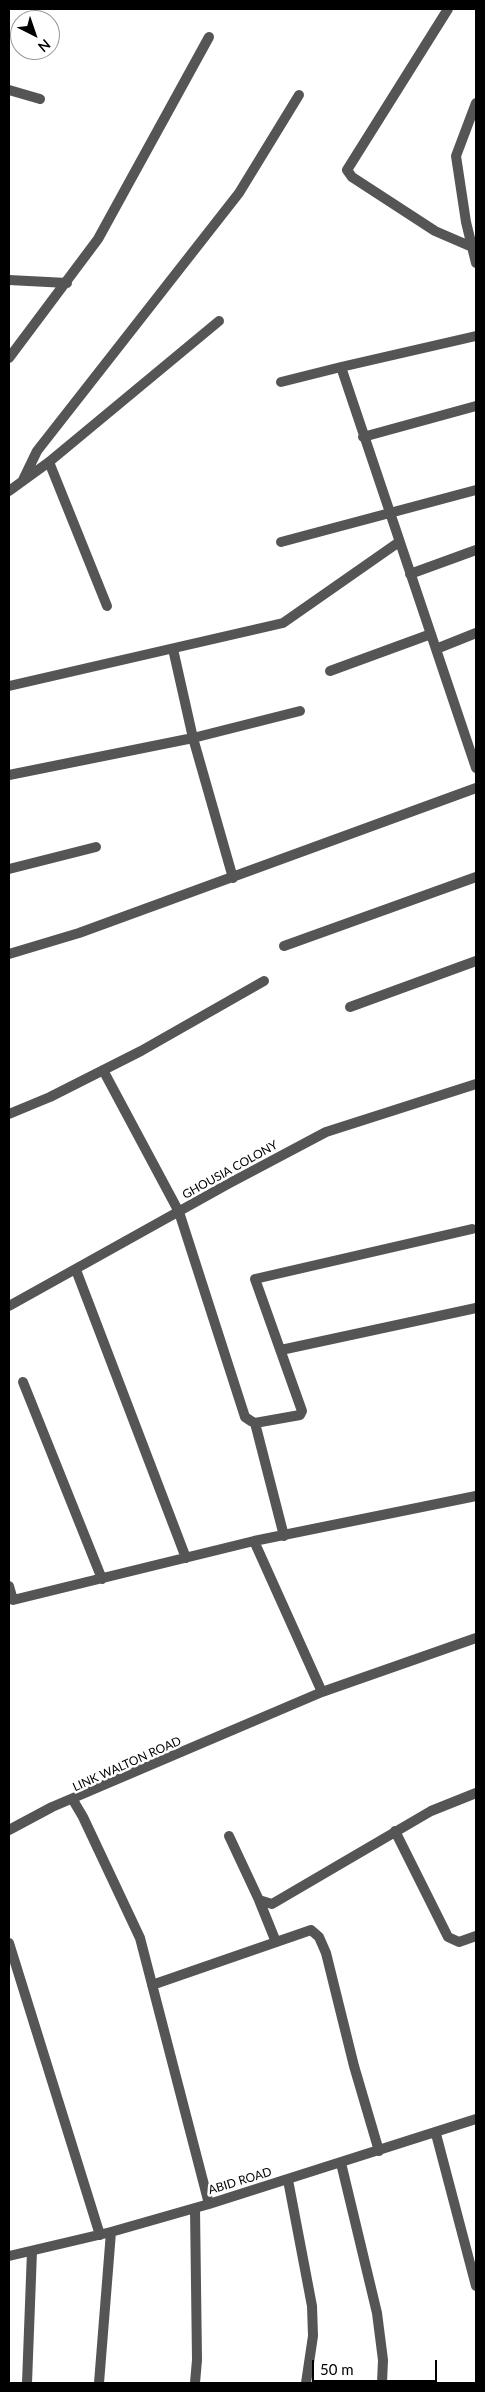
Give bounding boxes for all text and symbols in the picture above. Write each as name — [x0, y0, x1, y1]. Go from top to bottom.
north arrow — [10, 10, 60, 60]
text: N — [35, 36, 54, 56]
street label: GHOUSIA COLONY — [180, 1138, 280, 1202]
street label: LINK WALTON ROAD — [70, 1734, 184, 1794]
street label: ABID ROAD — [207, 2165, 273, 2197]
scale bar — [315, 2350, 440, 2382]
text: 50 m — [320, 2360, 354, 2378]

